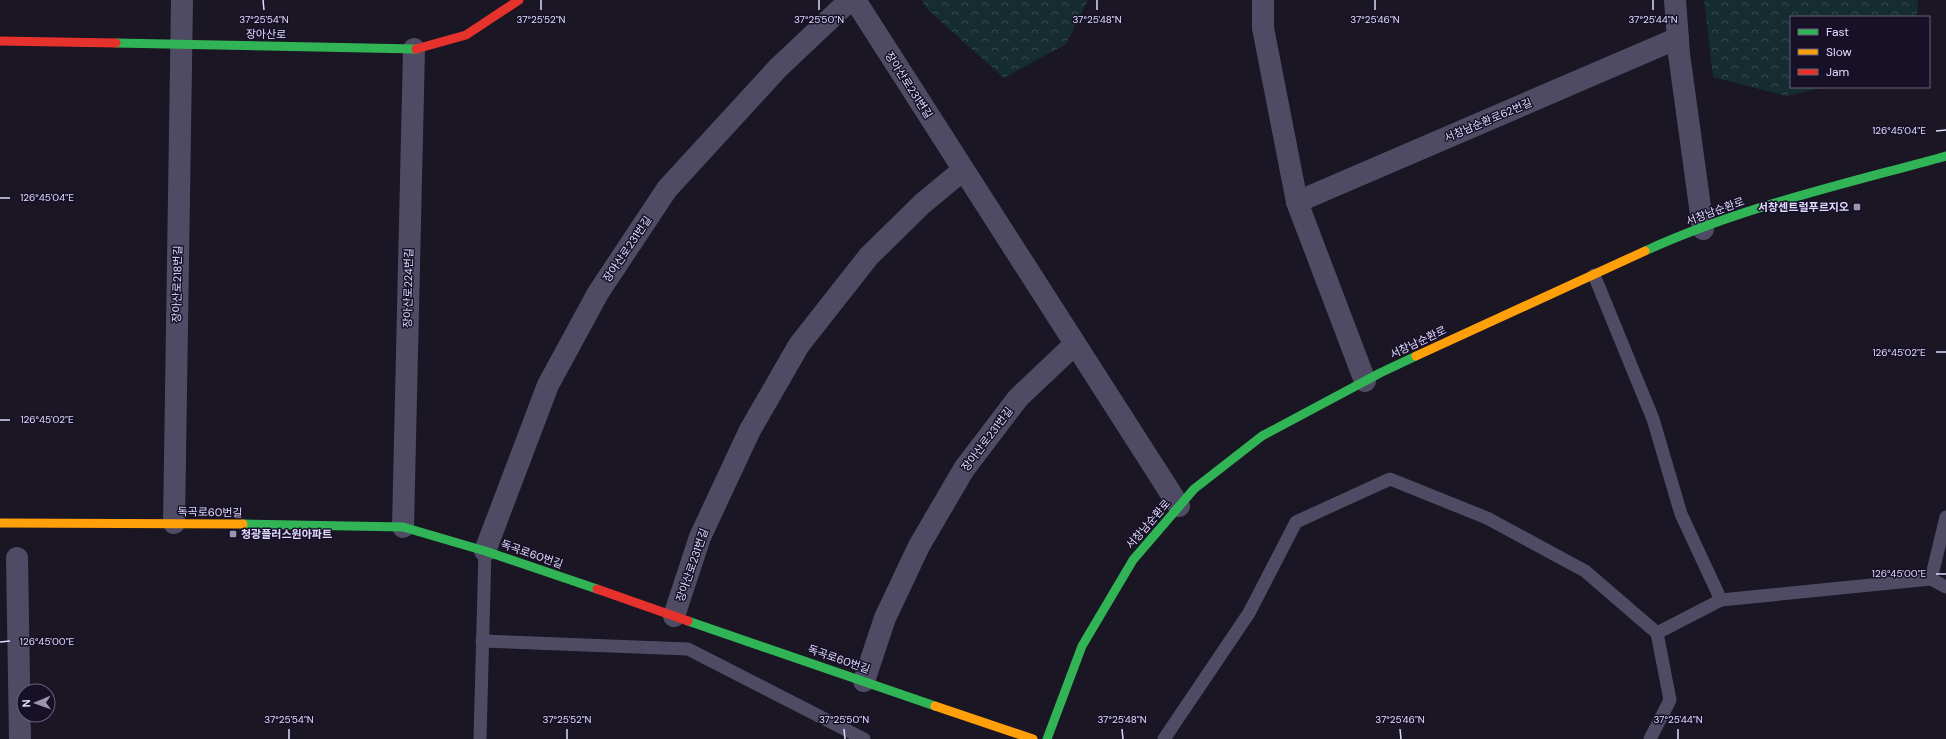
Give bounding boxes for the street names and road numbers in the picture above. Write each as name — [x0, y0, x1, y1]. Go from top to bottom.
street label: 장아산로 — [246, 27, 286, 41]
street label: 장아산로231번길 — [882, 49, 936, 121]
street label: 서창남순환로62번길 — [1442, 95, 1534, 145]
street label: 서창남순환로 — [1684, 194, 1746, 228]
street label: 장아산로231번길 — [600, 213, 654, 285]
street label: 장아산로218번길 — [169, 245, 185, 323]
street label: 장아산로224번길 — [400, 248, 416, 328]
street label: 서창남순환로 — [1388, 323, 1448, 361]
street label: 장아산로231번길 — [958, 404, 1016, 474]
street label: 서창남순환로 — [1123, 496, 1173, 552]
street label: 독곡로60번길 — [177, 504, 243, 520]
street label: 장아산로231번길 — [673, 526, 711, 604]
street label: 독곡로60번길 — [499, 537, 565, 571]
street label: 독곡로60번길 — [806, 642, 872, 676]

